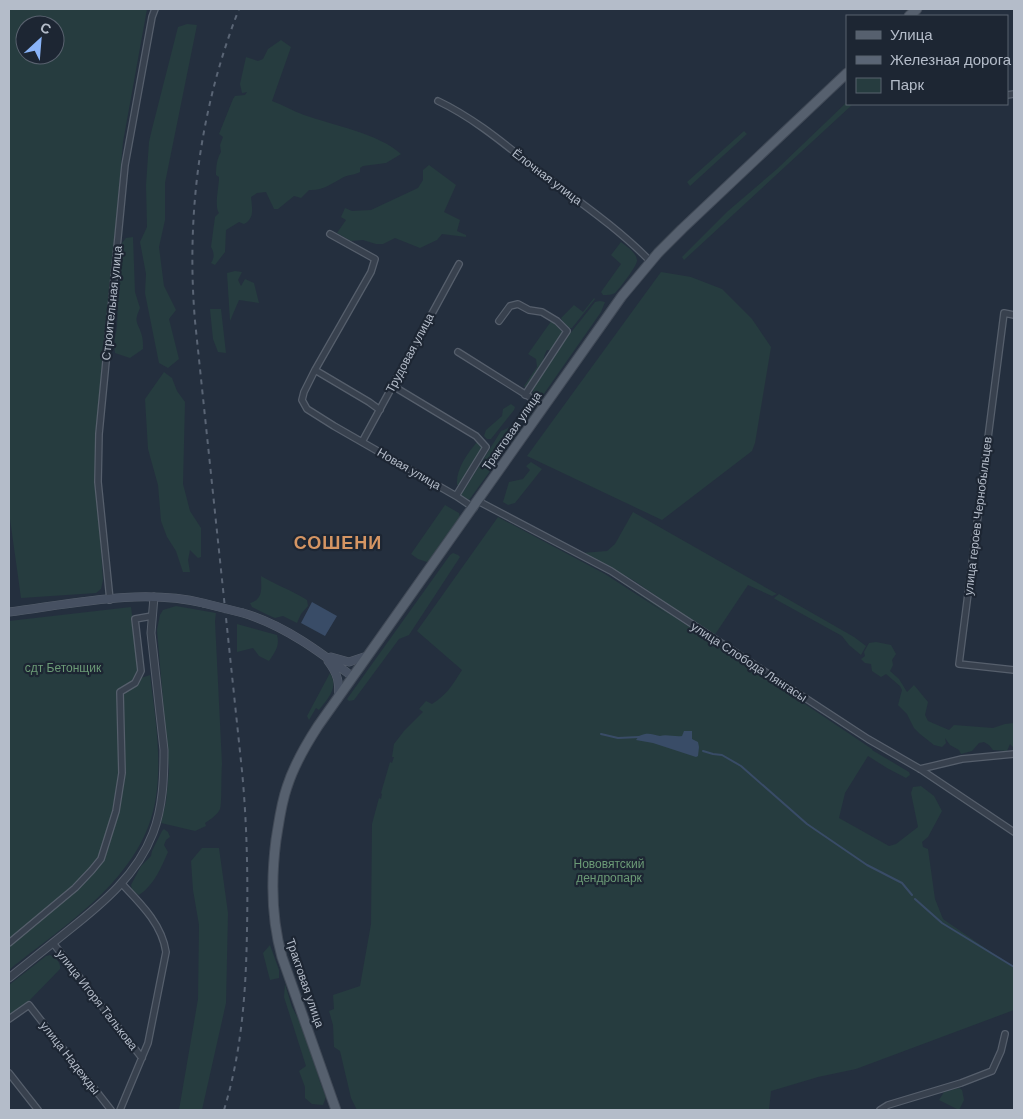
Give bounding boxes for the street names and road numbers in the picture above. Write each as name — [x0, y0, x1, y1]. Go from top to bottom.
street label: Ёлочная улица — [509, 145, 586, 209]
street label: Строительная улица — [98, 245, 126, 361]
street label: Трудовая улица — [382, 310, 438, 396]
street label: Трактовая улица — [479, 388, 545, 474]
street label: улица героев Чернобыльцев — [960, 436, 996, 596]
street label: Новая улица — [374, 444, 444, 494]
street label: улица Слобода Лянгасы — [688, 618, 810, 706]
street label: Трактовая улица — [282, 936, 328, 1030]
street label: улица Игоря Талькова — [53, 946, 142, 1054]
street label: улица Надежды — [36, 1018, 104, 1098]

